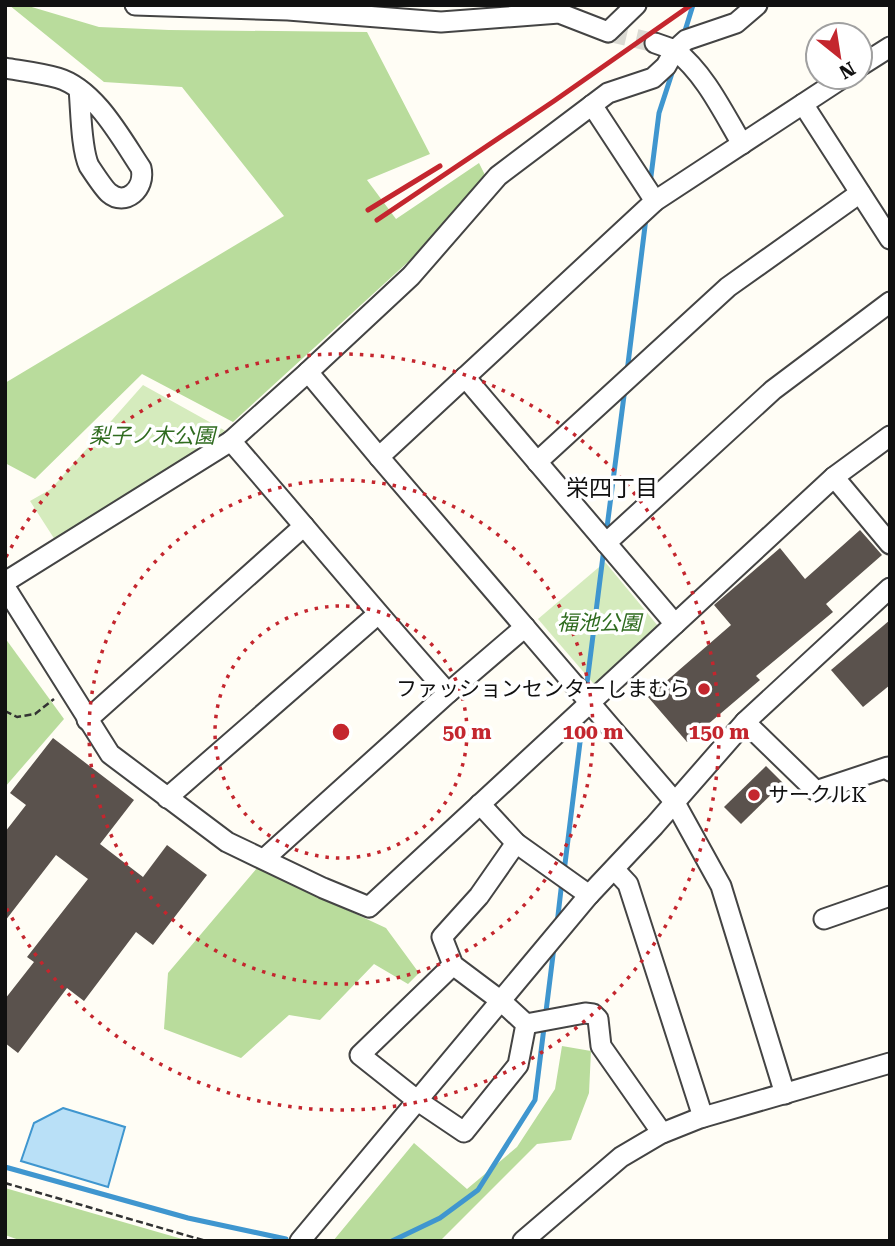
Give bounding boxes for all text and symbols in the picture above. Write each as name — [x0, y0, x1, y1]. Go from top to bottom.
north arrow — [804, 21, 874, 91]
text: N — [835, 57, 859, 84]
park label: 梨子ノ木公園 — [89, 424, 218, 448]
district label: 栄四丁目 — [566, 475, 658, 502]
park label: 福池公園 — [557, 611, 644, 635]
place label: ファッションセンターしまむら — [396, 677, 690, 701]
marker: ファッションセンターしまむら — [696, 681, 712, 697]
centre of rings — [329, 720, 353, 744]
text: 50 m — [442, 720, 492, 744]
text: 100 m — [563, 720, 623, 744]
text: 150 m — [689, 720, 749, 744]
place label: サークルK — [768, 783, 867, 807]
marker: サークルK — [746, 787, 762, 803]

